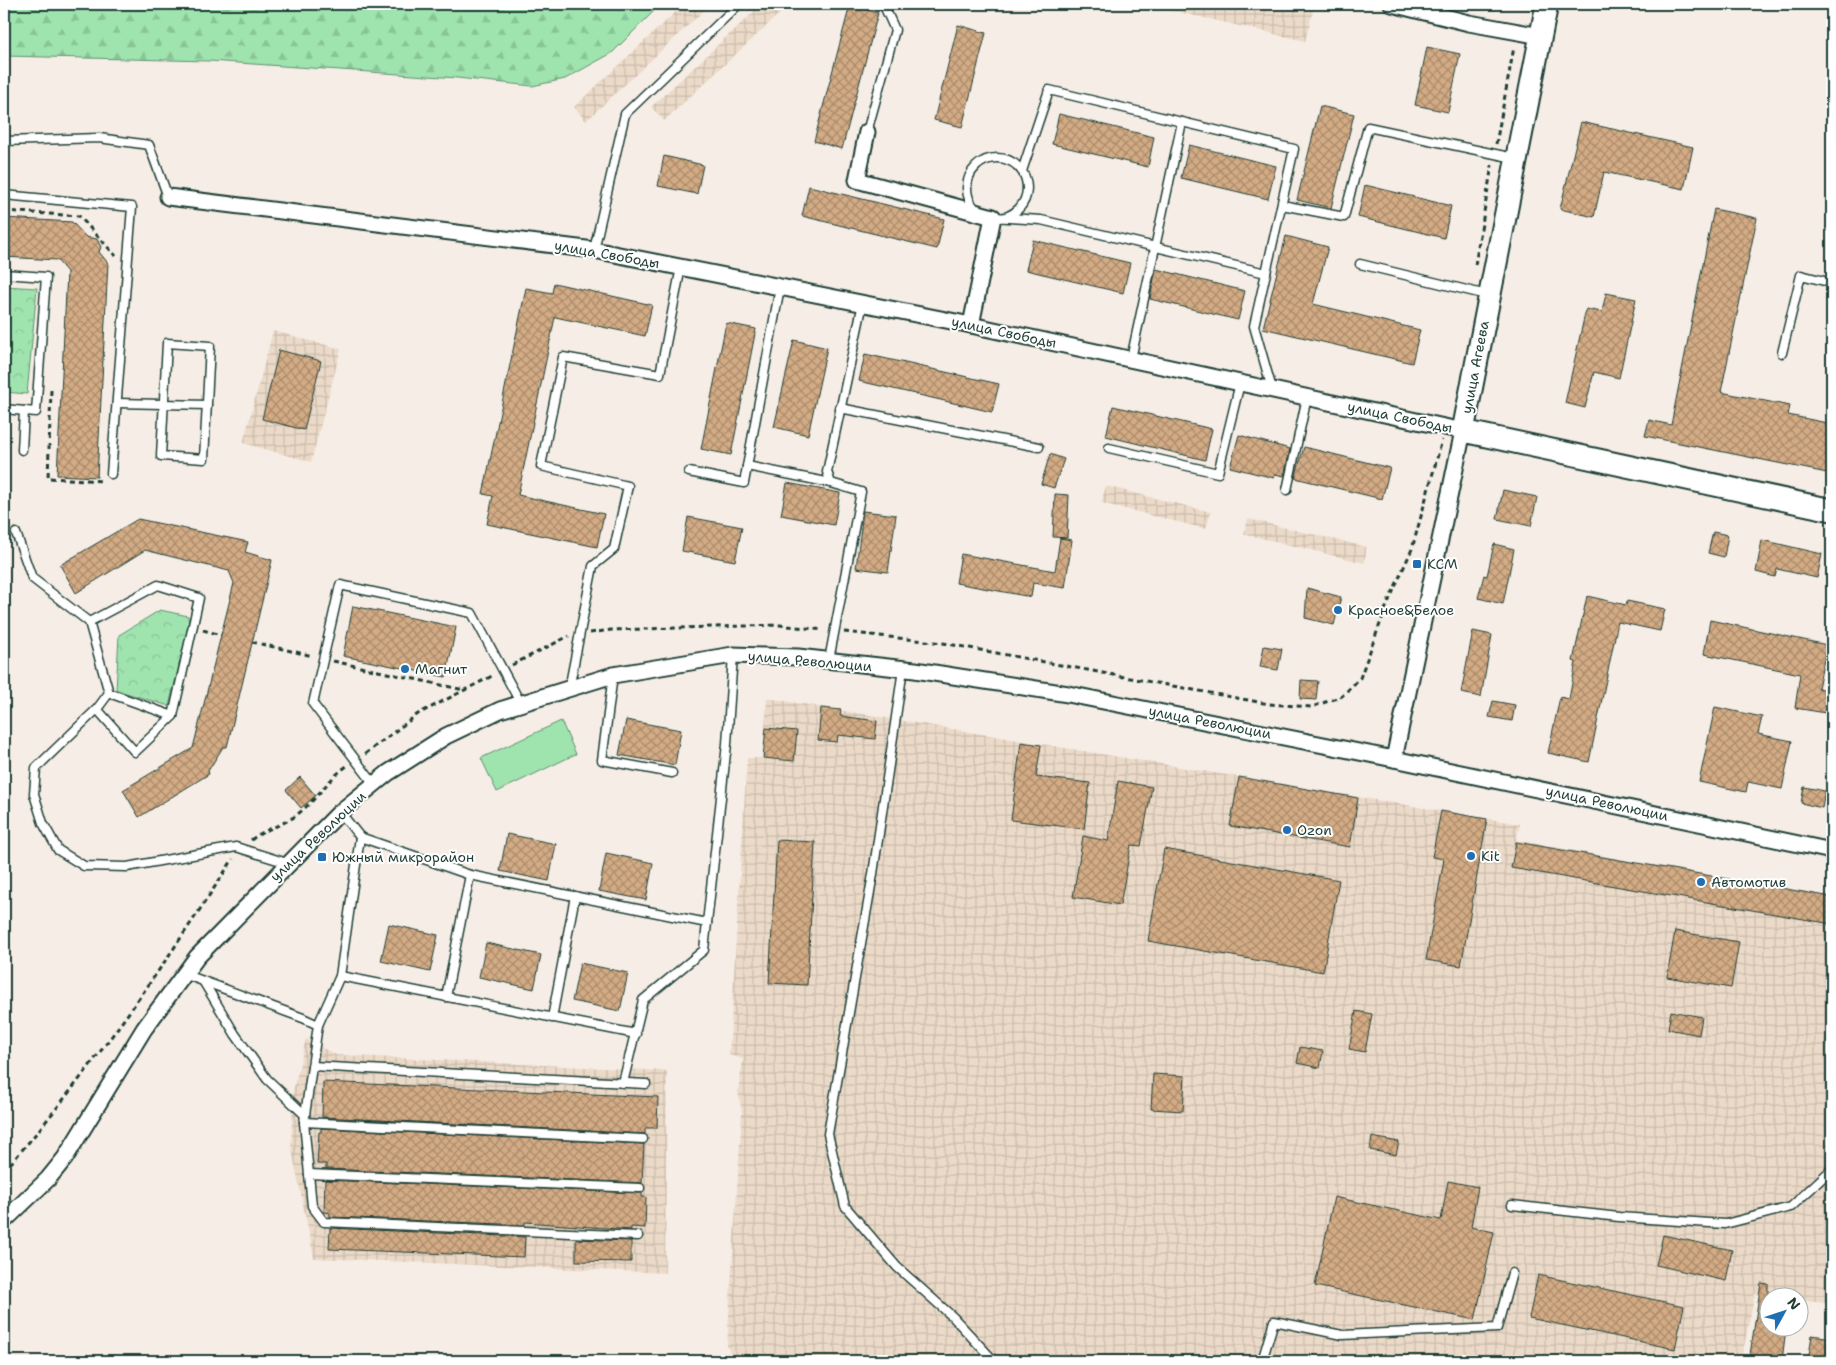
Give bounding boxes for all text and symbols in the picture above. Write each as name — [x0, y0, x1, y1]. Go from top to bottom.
street label: улица Свободы — [553, 236, 661, 272]
street label: улица Свободы — [950, 312, 1058, 352]
street label: улица Агеева — [1457, 319, 1493, 415]
street label: улица Свободы — [1346, 397, 1454, 437]
place label: КСМ — [1427, 555, 1458, 573]
marker: КСМ — [1411, 558, 1423, 570]
place label: Красное&Белое — [1348, 601, 1454, 619]
marker: Красное&Белое — [1332, 604, 1344, 616]
street label: улица Революции — [747, 647, 873, 675]
place label: Магнит — [415, 660, 468, 678]
marker: Магнит — [399, 663, 411, 675]
street label: улица Революции — [1147, 701, 1273, 743]
street label: улица Революции — [1544, 781, 1670, 825]
street label: улица Революции — [266, 787, 370, 885]
place label: Ozon — [1297, 821, 1332, 839]
marker: Ozon — [1281, 824, 1293, 836]
place label: Kit — [1481, 847, 1500, 865]
place label: Южный микрорайон — [332, 848, 474, 866]
marker: Kit — [1465, 850, 1477, 862]
marker: Южный микрорайон — [316, 851, 328, 863]
place label: Автомотив — [1711, 873, 1786, 891]
marker: Автомотив — [1695, 876, 1707, 888]
north arrow — [1758, 1288, 1808, 1338]
text: N — [1783, 1294, 1804, 1314]

